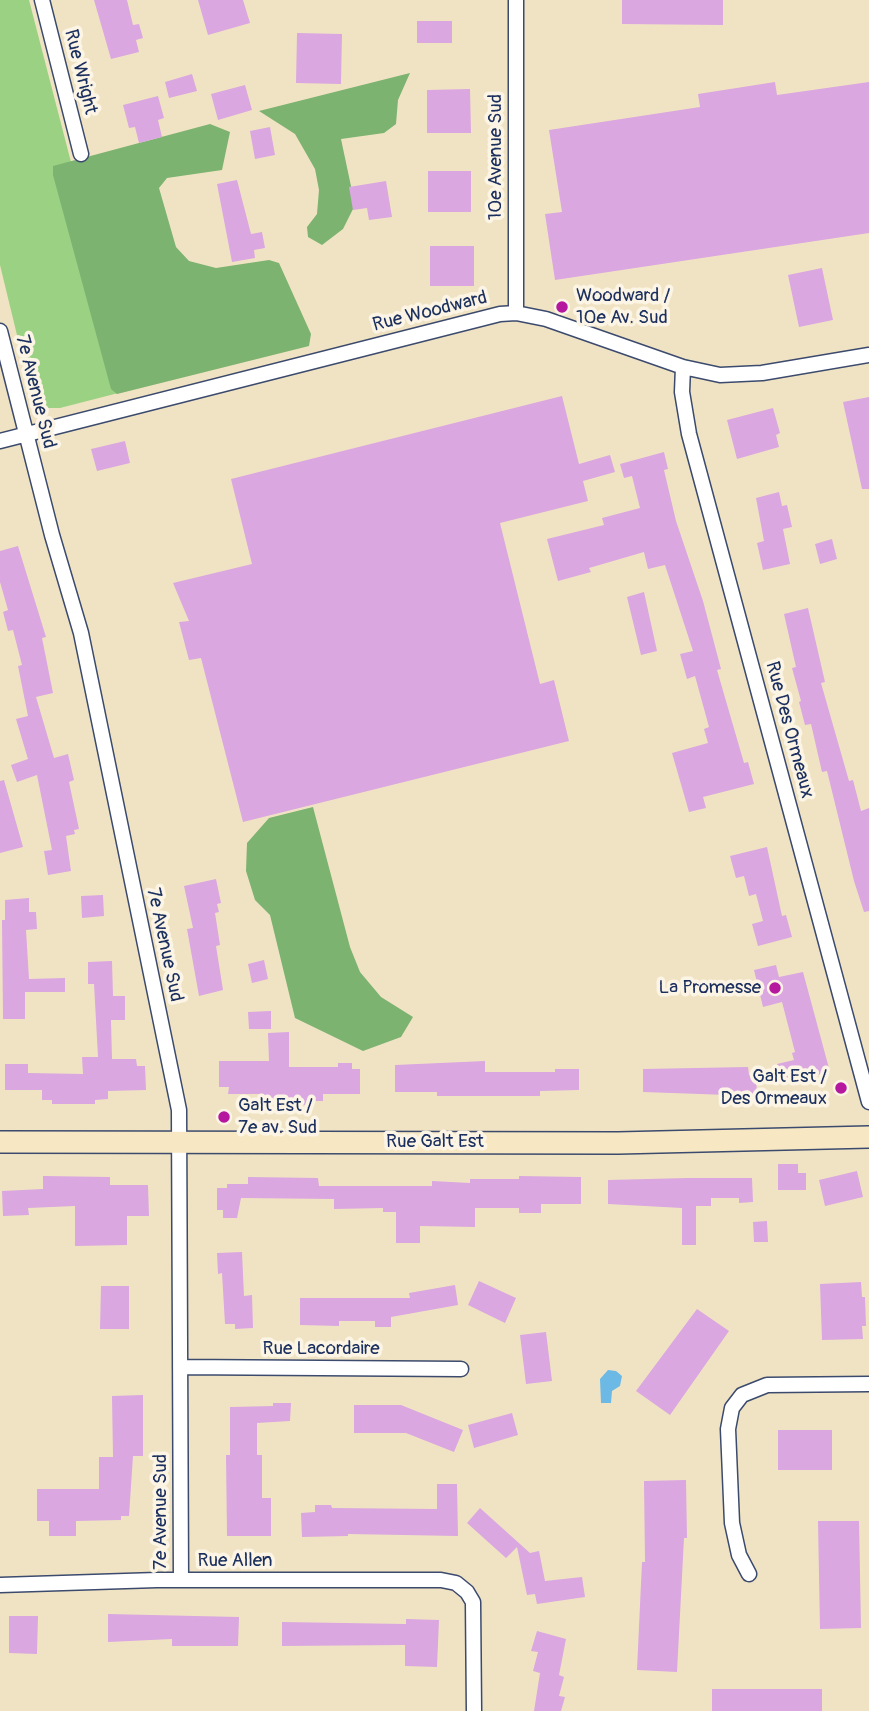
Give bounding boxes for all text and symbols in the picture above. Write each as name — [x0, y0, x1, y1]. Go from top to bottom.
street label: Rue Wright — [58, 27, 102, 117]
street label: 10e Avenue Sud — [485, 94, 507, 220]
place label: Woodward / 10e Av. Sud — [576, 285, 670, 329]
street label: Rue Woodward — [370, 287, 490, 337]
marker: Woodward / 10e Av. Sud — [554, 299, 570, 315]
street label: 7e Avenue Sud — [10, 333, 60, 451]
street label: Rue Des Ormeaux — [760, 659, 818, 801]
street label: 7e Avenue Sud — [141, 886, 187, 1004]
place label: La Promesse — [659, 977, 761, 999]
marker: La Promesse — [767, 980, 783, 996]
place label: Galt Est / Des Ormeaux — [721, 1066, 827, 1110]
marker: Galt Est / Des Ormeaux — [833, 1080, 849, 1096]
place label: Galt Est / 7e av. Sud — [238, 1095, 317, 1139]
marker: Galt Est / 7e av. Sud — [216, 1109, 232, 1125]
street label: Rue Galt Est — [386, 1131, 484, 1153]
street label: Rue Lacordaire — [262, 1338, 380, 1360]
street label: 7e Avenue Sud — [150, 1454, 172, 1570]
street label: Rue Allen — [197, 1550, 273, 1572]

